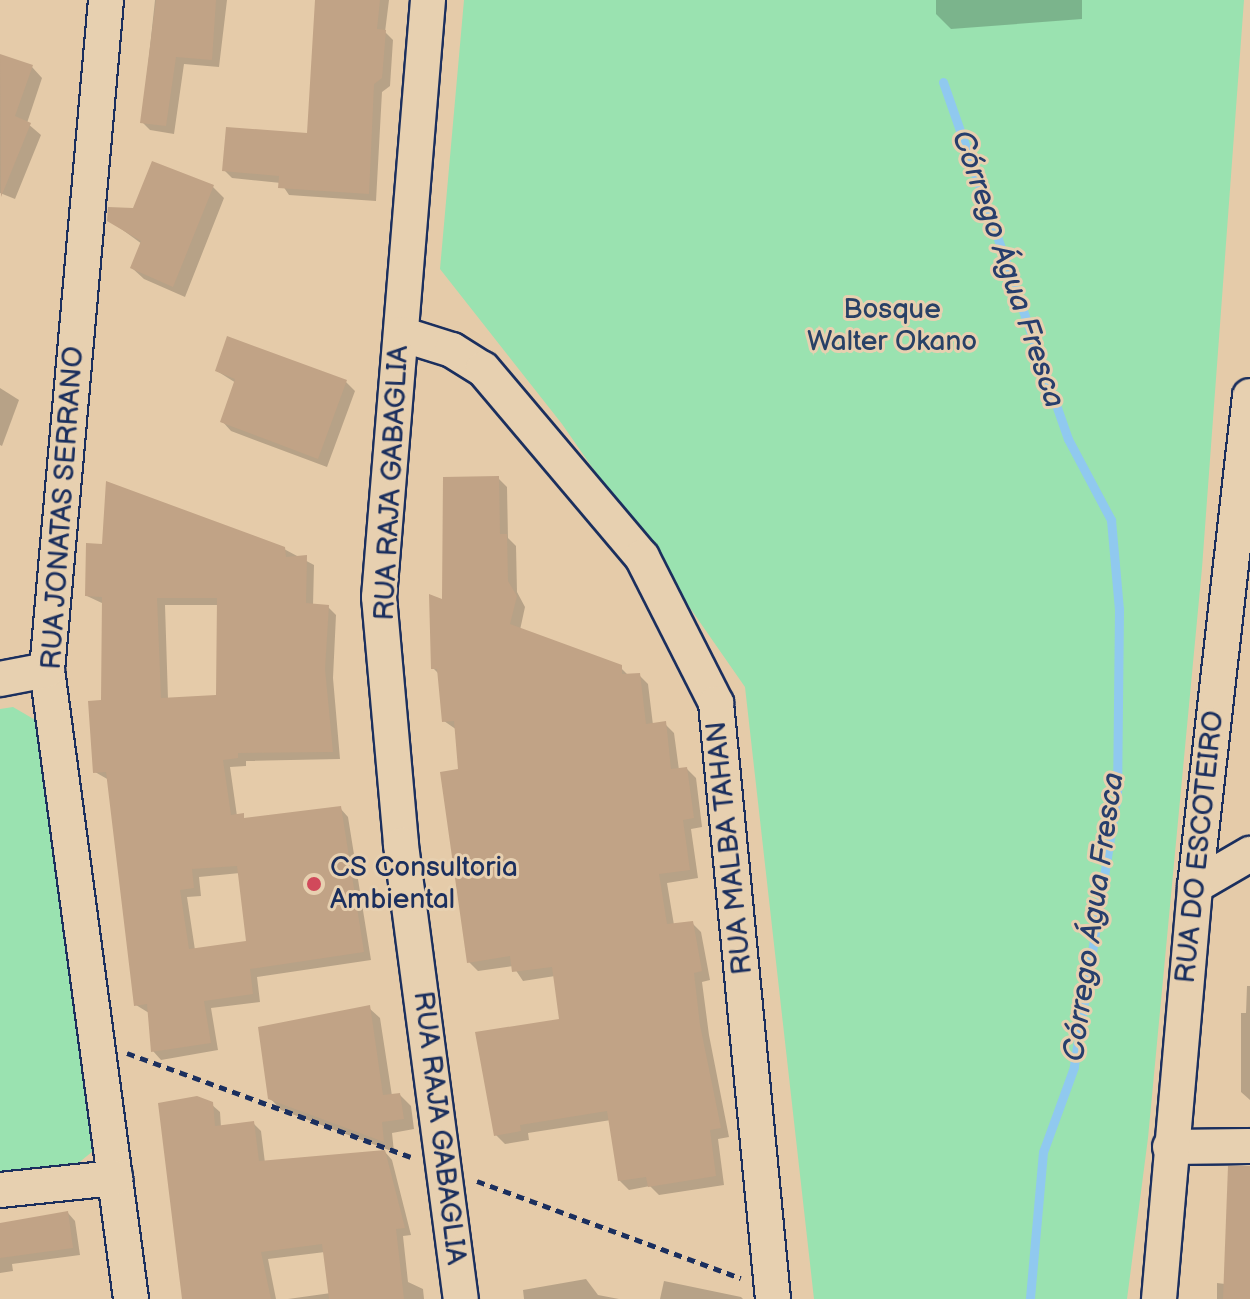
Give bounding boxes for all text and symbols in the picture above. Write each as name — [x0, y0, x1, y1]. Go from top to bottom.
water label: Córrego Água Fresca — [944, 125, 1072, 413]
park label: Bosque Walter Okano — [807, 293, 977, 359]
street label: RUA JONATAS SERRANO — [35, 344, 91, 672]
street label: RUA RAJA GABAGLIA — [368, 345, 416, 621]
street label: RUA DO ESCOTEIRO — [1169, 709, 1231, 985]
street label: RUA MALBA TAHAN — [700, 719, 760, 977]
water label: Córrego Água Fresca — [1056, 770, 1132, 1064]
place label: CS Consultoria Ambiental — [330, 851, 518, 917]
marker: CS Consultoria Ambiental — [305, 875, 323, 893]
street label: RUA RAJA GABAGLIA — [406, 989, 472, 1267]

